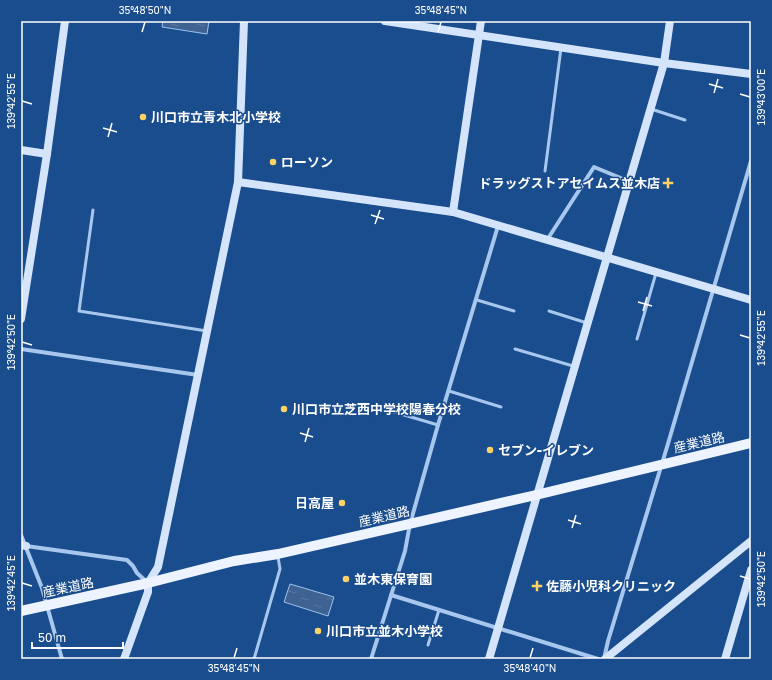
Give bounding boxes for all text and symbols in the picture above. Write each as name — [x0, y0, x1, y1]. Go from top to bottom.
text: 35°48'50"N — [119, 4, 171, 16]
text: 35°48'45"N — [415, 4, 467, 16]
text: 139°43'00"E — [755, 69, 767, 125]
text: 139°42'55"E — [5, 73, 17, 129]
place label: 川口市立青木北小学校 — [151, 109, 281, 125]
marker: 川口市立青木北小学校 — [138, 112, 148, 122]
place label: ローソン — [281, 154, 333, 170]
marker: ローソン — [268, 157, 278, 167]
place label: ドラッグストアセイムス並木店 — [479, 175, 660, 191]
marker: ドラッグストアセイムス並木店 — [663, 178, 673, 188]
text: 139°42'55"E — [755, 310, 767, 366]
text: 139°42'50"E — [5, 314, 17, 370]
place label: 川口市立芝西中学校陽春分校 — [292, 401, 461, 417]
marker: 川口市立芝西中学校陽春分校 — [279, 404, 289, 414]
street label: 産業道路 — [672, 428, 726, 456]
place label: セブン-イレブン — [498, 442, 594, 458]
marker: セブン-イレブン — [485, 445, 495, 455]
place label: 日高屋 — [295, 495, 334, 511]
marker: 日高屋 — [337, 498, 347, 508]
street label: 産業道路 — [357, 502, 411, 530]
text: 139°42'50"E — [755, 551, 767, 607]
text: 139°42'45"E — [5, 555, 17, 611]
place label: 並木東保育園 — [354, 571, 432, 587]
street label: 産業道路 — [41, 574, 95, 600]
marker: 並木東保育園 — [341, 574, 351, 584]
place label: 佐藤小児科クリニック — [546, 578, 676, 594]
marker: 佐藤小児科クリニック — [531, 580, 543, 592]
place label: 川口市立並木小学校 — [326, 623, 443, 639]
scale bar — [32, 624, 123, 650]
marker: 川口市立並木小学校 — [313, 626, 323, 636]
text: 50 m — [38, 630, 66, 645]
text: 35°48'45"N — [208, 662, 260, 674]
text: 35°48'40"N — [504, 662, 556, 674]

